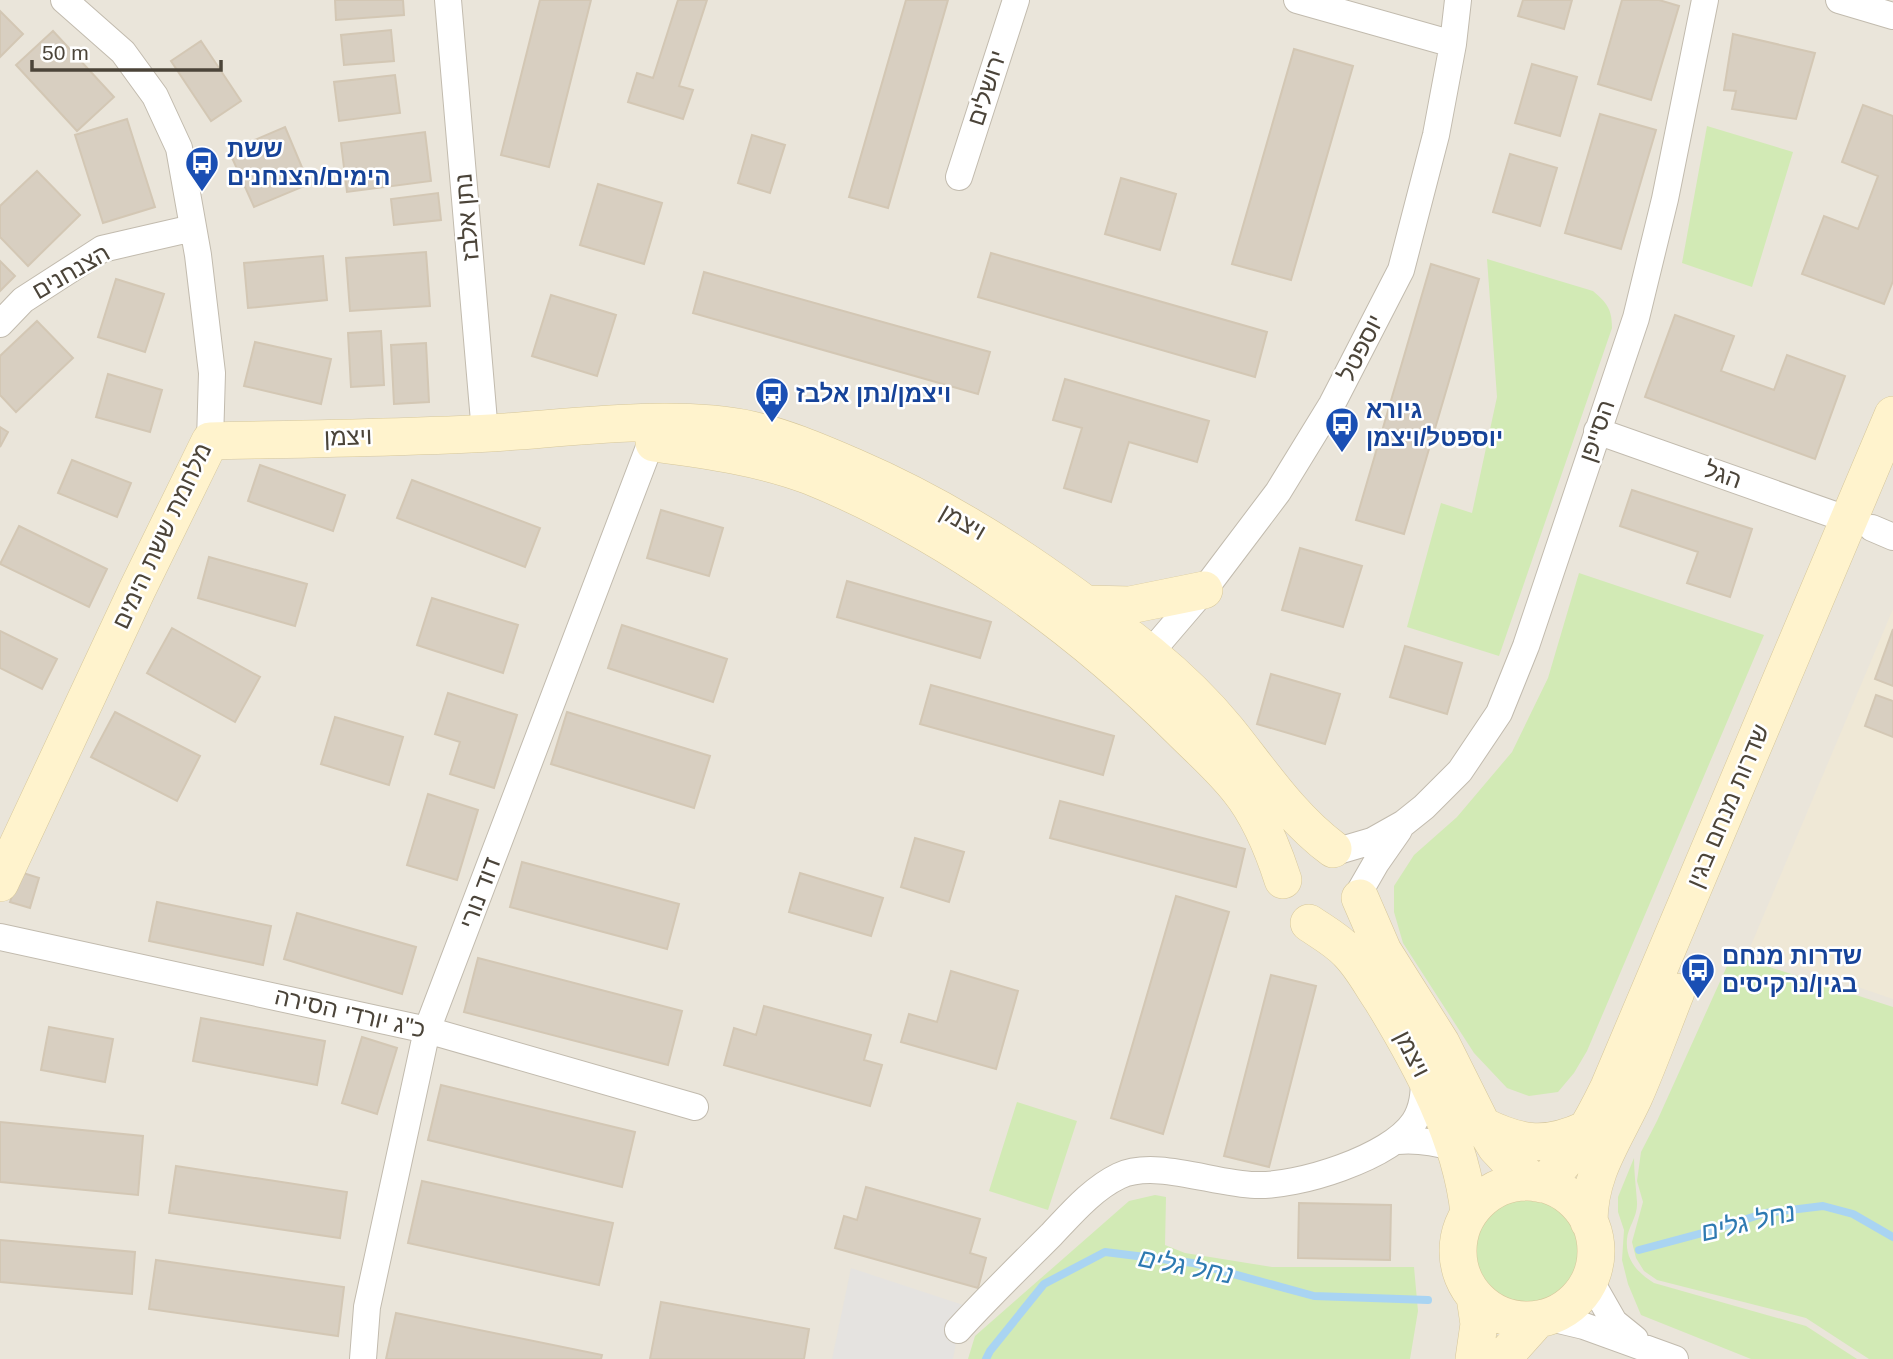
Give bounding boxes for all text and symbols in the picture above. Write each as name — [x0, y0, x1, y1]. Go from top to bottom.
scale bar — [32, 28, 220, 72]
text: 50 m — [42, 41, 89, 64]
street label: ירושלים — [962, 47, 1011, 129]
place label: ששת הימים/הצנחנים — [227, 135, 391, 190]
bus stop icon: ששת הימים/הצנחנים — [183, 144, 221, 193]
street label: נתן אלבז — [449, 172, 484, 262]
street label: הצנחנים — [27, 239, 114, 304]
street label: יוספטל — [1332, 310, 1389, 386]
bus stop icon: ויצמן/נתן אלבז — [753, 375, 791, 424]
place label: ויצמן/נתן אלבז — [796, 380, 951, 407]
place label: גיורא יוספטל/ויצמן — [1366, 396, 1503, 451]
street label: הסייפן — [1573, 396, 1620, 465]
bus stop icon: גיורא יוספטל/ויצמן — [1323, 405, 1361, 454]
street label: ויצמן — [323, 422, 373, 451]
street label: מלחמת ששת הימים — [107, 439, 216, 633]
street label: הגל — [1701, 455, 1745, 494]
street label: ויצמן — [936, 498, 991, 545]
street label: שדרות מנחם בגין — [1681, 720, 1774, 891]
street label: דוד נורי — [454, 853, 505, 932]
place label: שדרות מנחם בגין/נרקיסים — [1722, 942, 1862, 997]
bus stop icon: שדרות מנחם בגין/נרקיסים — [1679, 951, 1717, 1000]
street label: כ"ג יורדי הסירה — [272, 982, 428, 1043]
street label: ויצמן — [1389, 1026, 1435, 1081]
water label: נחל גלים — [1698, 1197, 1798, 1247]
water label: נחל גלים — [1136, 1242, 1236, 1290]

